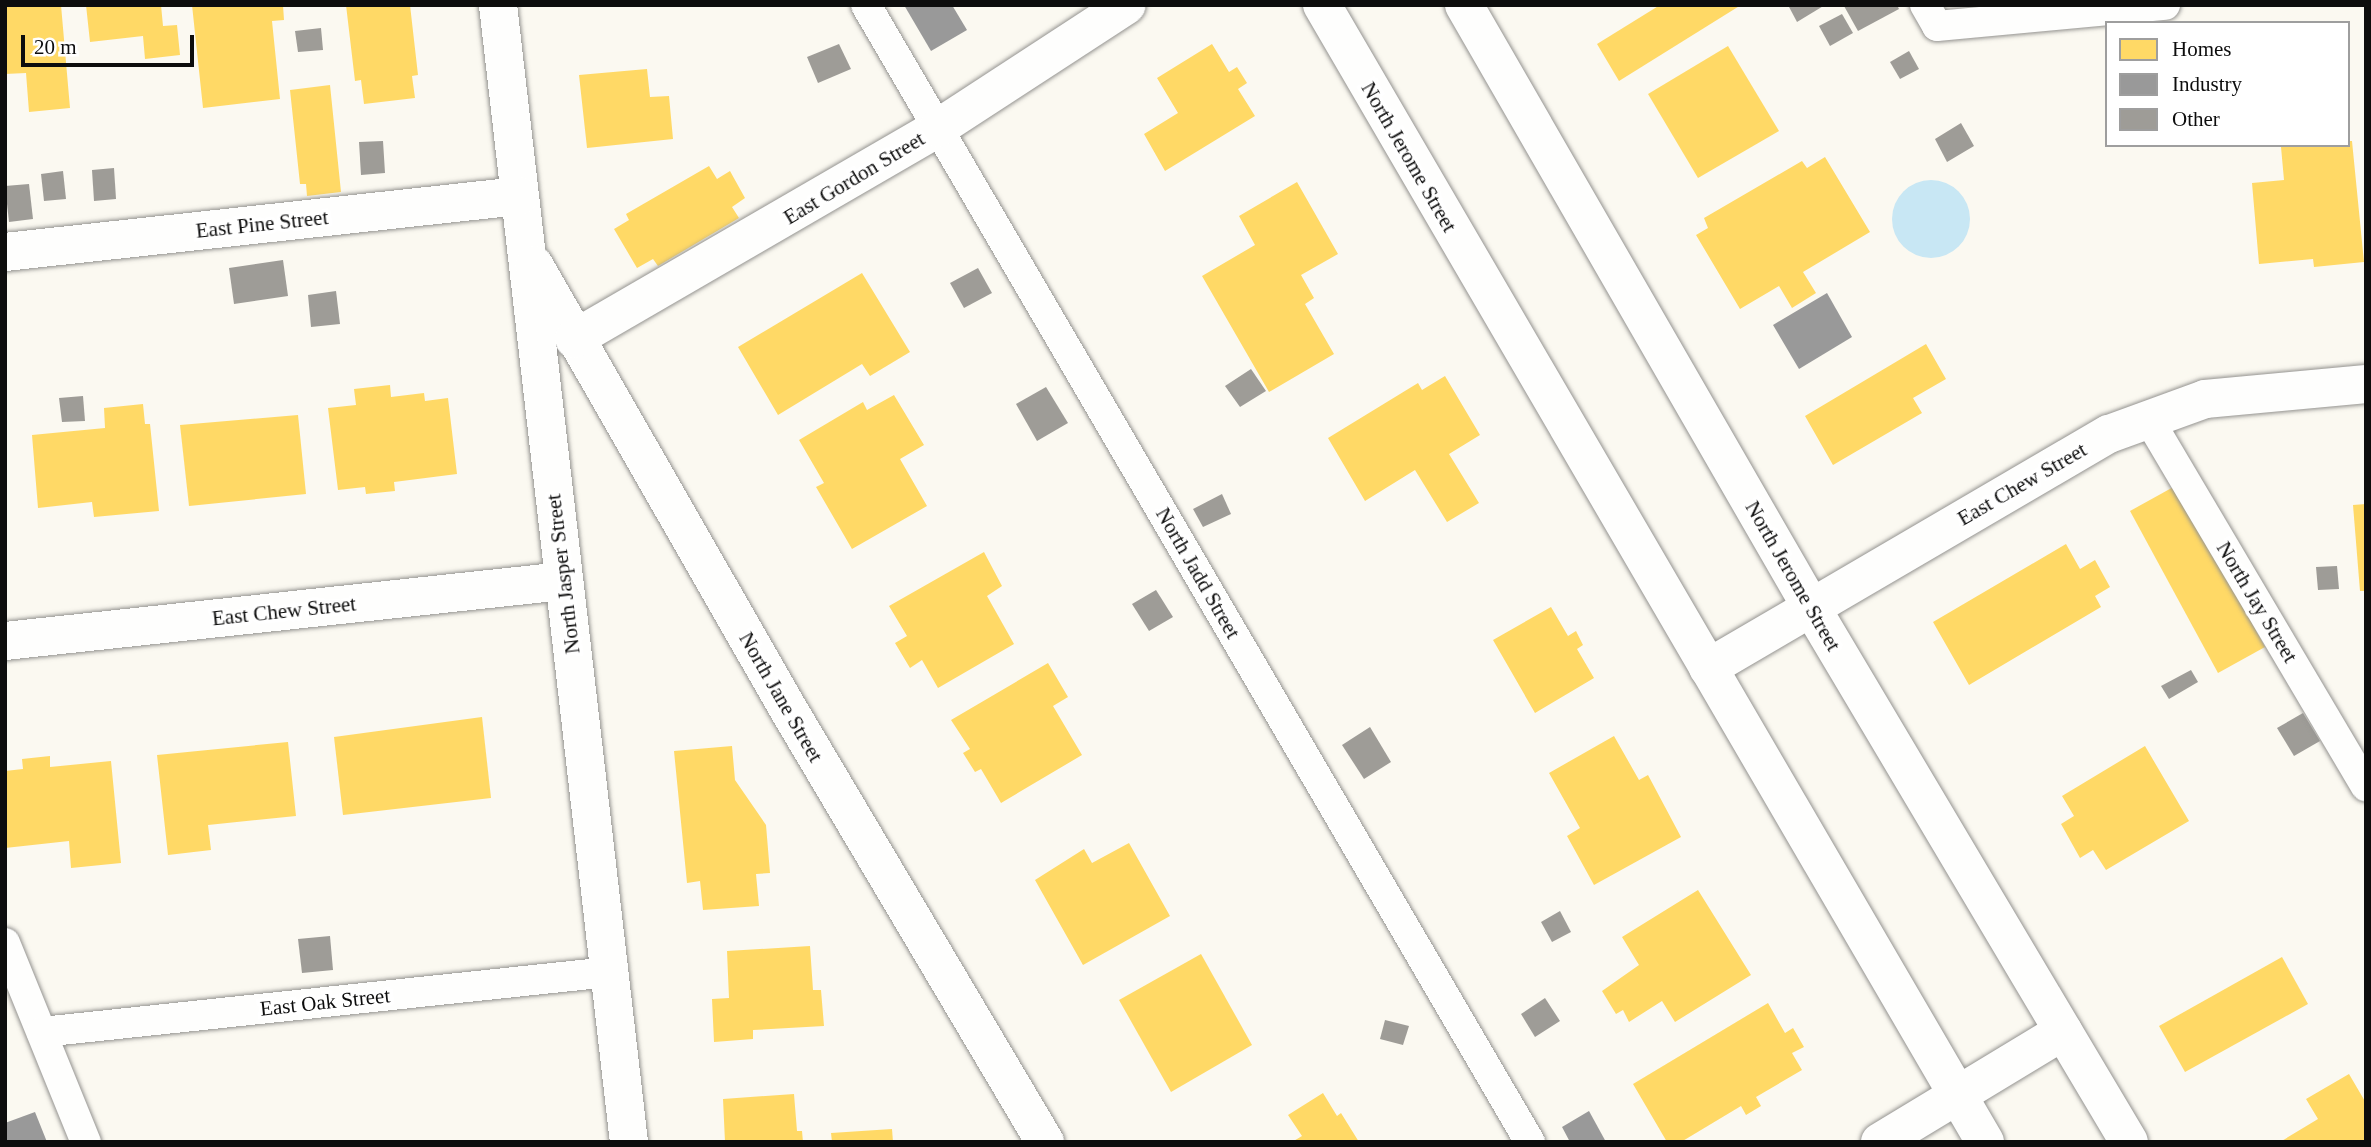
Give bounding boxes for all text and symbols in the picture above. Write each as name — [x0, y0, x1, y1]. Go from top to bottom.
scale bar — [24, 21, 198, 65]
legend — [2105, 21, 2350, 147]
text: 20 m — [34, 35, 77, 59]
text: Homes — [2172, 37, 2232, 61]
text: Industry — [2172, 72, 2242, 96]
street label: North Jerome Street — [1356, 77, 1462, 237]
text: Other — [2172, 107, 2220, 131]
street label: East Gordon Street — [779, 126, 929, 230]
street label: East Pine Street — [195, 205, 329, 243]
street label: East Chew Street — [1953, 437, 2091, 531]
street label: North Jasper Street — [541, 493, 585, 655]
street label: North Jerome Street — [1740, 496, 1846, 656]
street label: North Jadd Street — [1150, 503, 1246, 643]
street label: North Jay Street — [2211, 537, 2303, 667]
street label: East Chew Street — [211, 591, 357, 631]
street label: North Jane Street — [734, 628, 828, 766]
street label: East Oak Street — [259, 983, 391, 1021]

